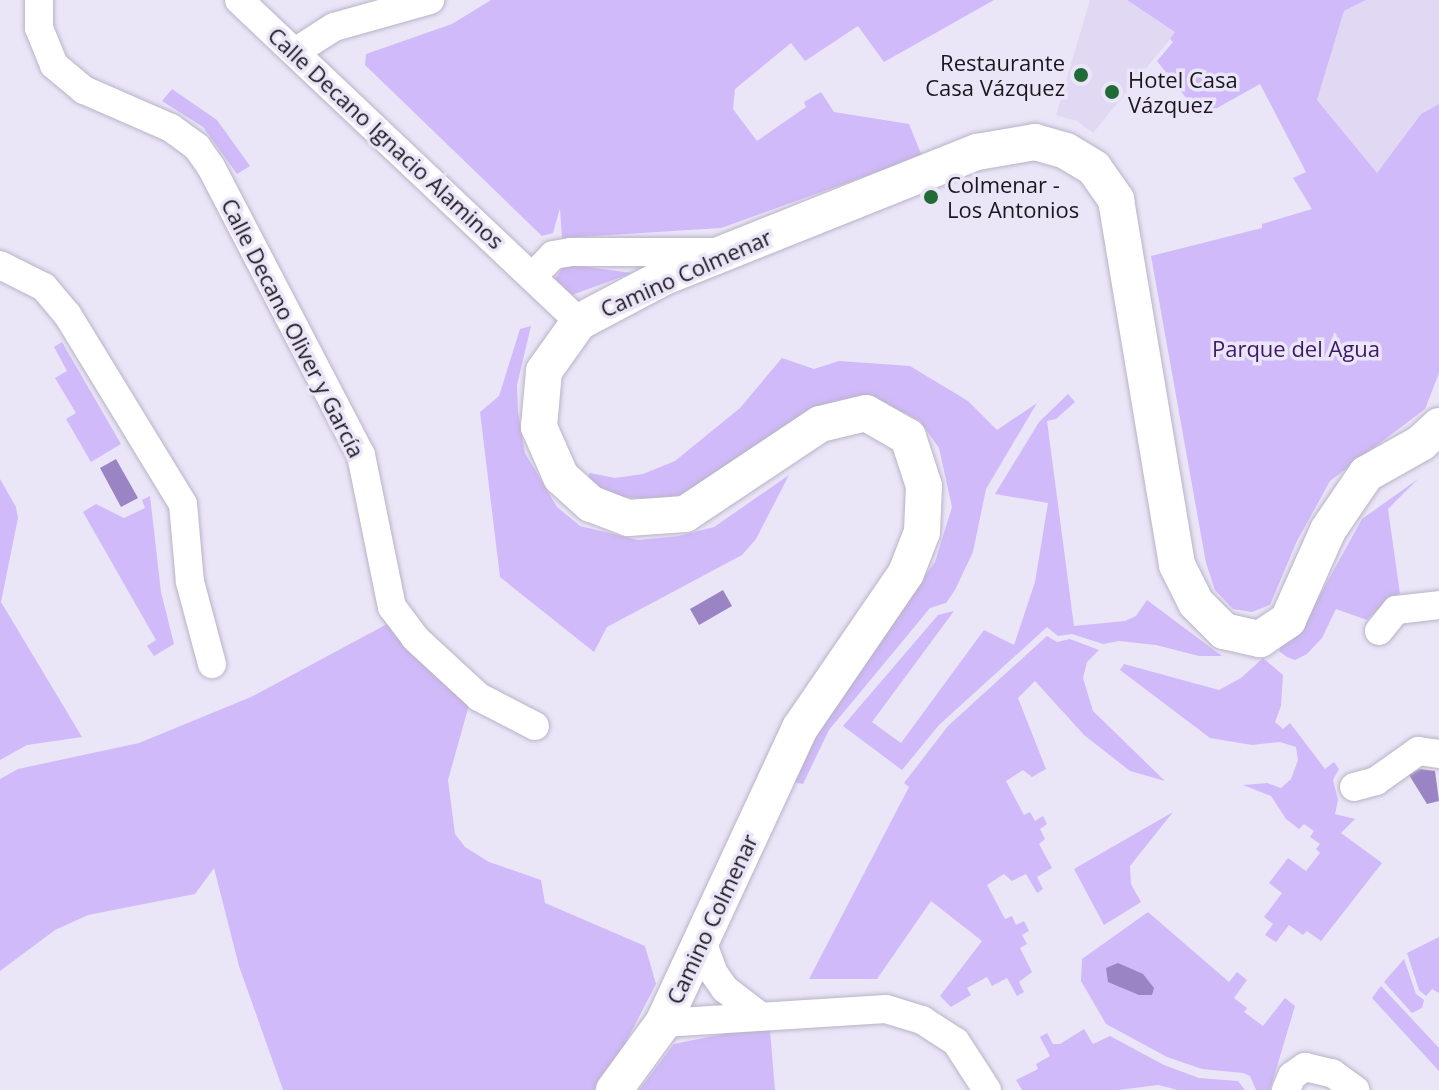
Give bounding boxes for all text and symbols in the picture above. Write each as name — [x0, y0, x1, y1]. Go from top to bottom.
street label: Calle Decano Ignacio Alaminos — [263, 22, 509, 254]
place label: Restaurante Casa Vázquez — [925, 49, 1065, 100]
marker: Restaurante Casa Vázquez — [1072, 66, 1090, 84]
place label: Hotel Casa Vázquez — [1128, 66, 1238, 118]
marker: Hotel Casa Vázquez — [1103, 83, 1121, 101]
place label: Colmenar - Los Antonios — [947, 171, 1079, 222]
marker: Colmenar - Los Antonios — [922, 188, 940, 206]
street label: Calle Decano Oliver y García — [216, 194, 370, 462]
street label: Camino Colmenar — [596, 223, 776, 323]
park label: Parque del Agua — [1212, 336, 1380, 362]
street label: Camino Colmenar — [661, 830, 763, 1008]

